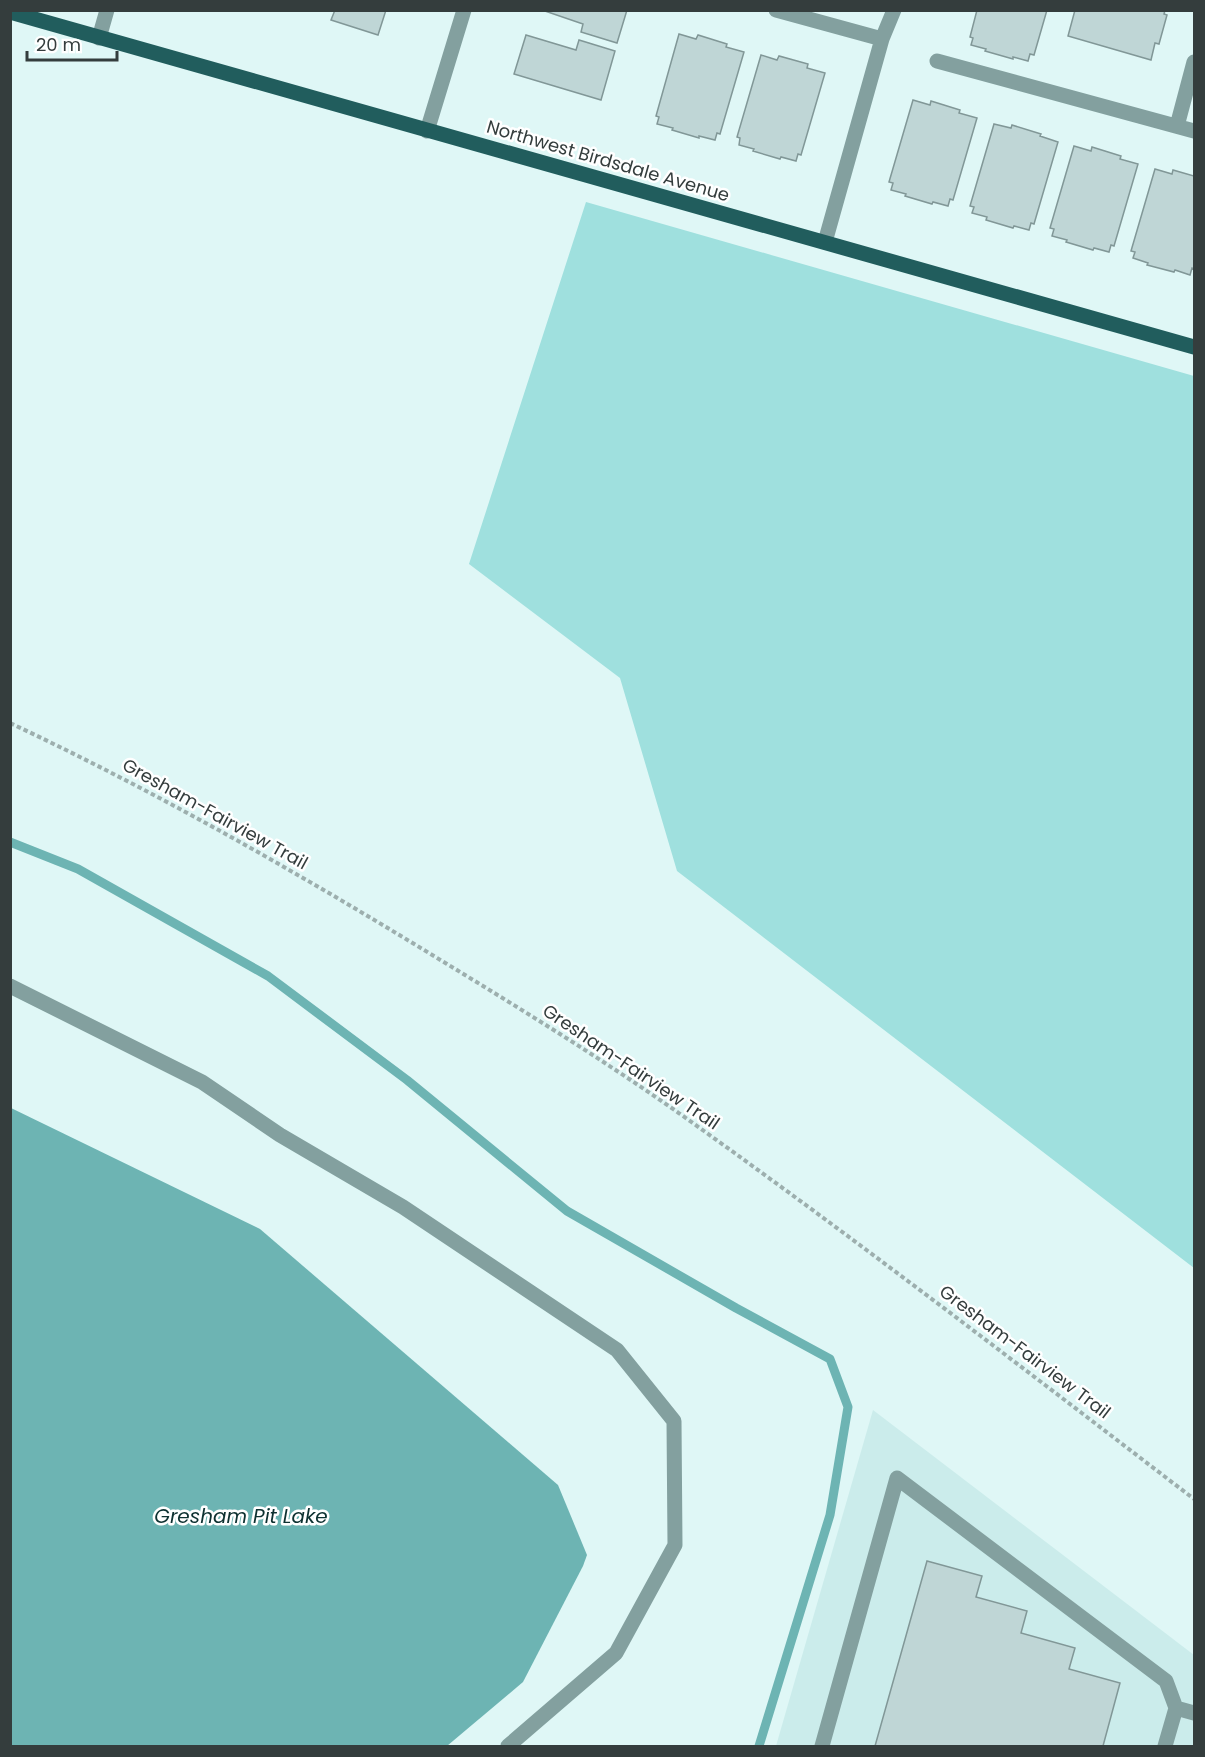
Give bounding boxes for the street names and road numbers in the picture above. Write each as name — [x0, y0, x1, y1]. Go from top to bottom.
street label: Northwest Birdsdale Avenue — [484, 114, 733, 207]
street label: Gresham-Fairview Trail — [118, 752, 312, 875]
street label: Gresham-Fairview Trail — [538, 998, 725, 1135]
street label: Gresham-Fairview Trail — [935, 1279, 1116, 1424]

